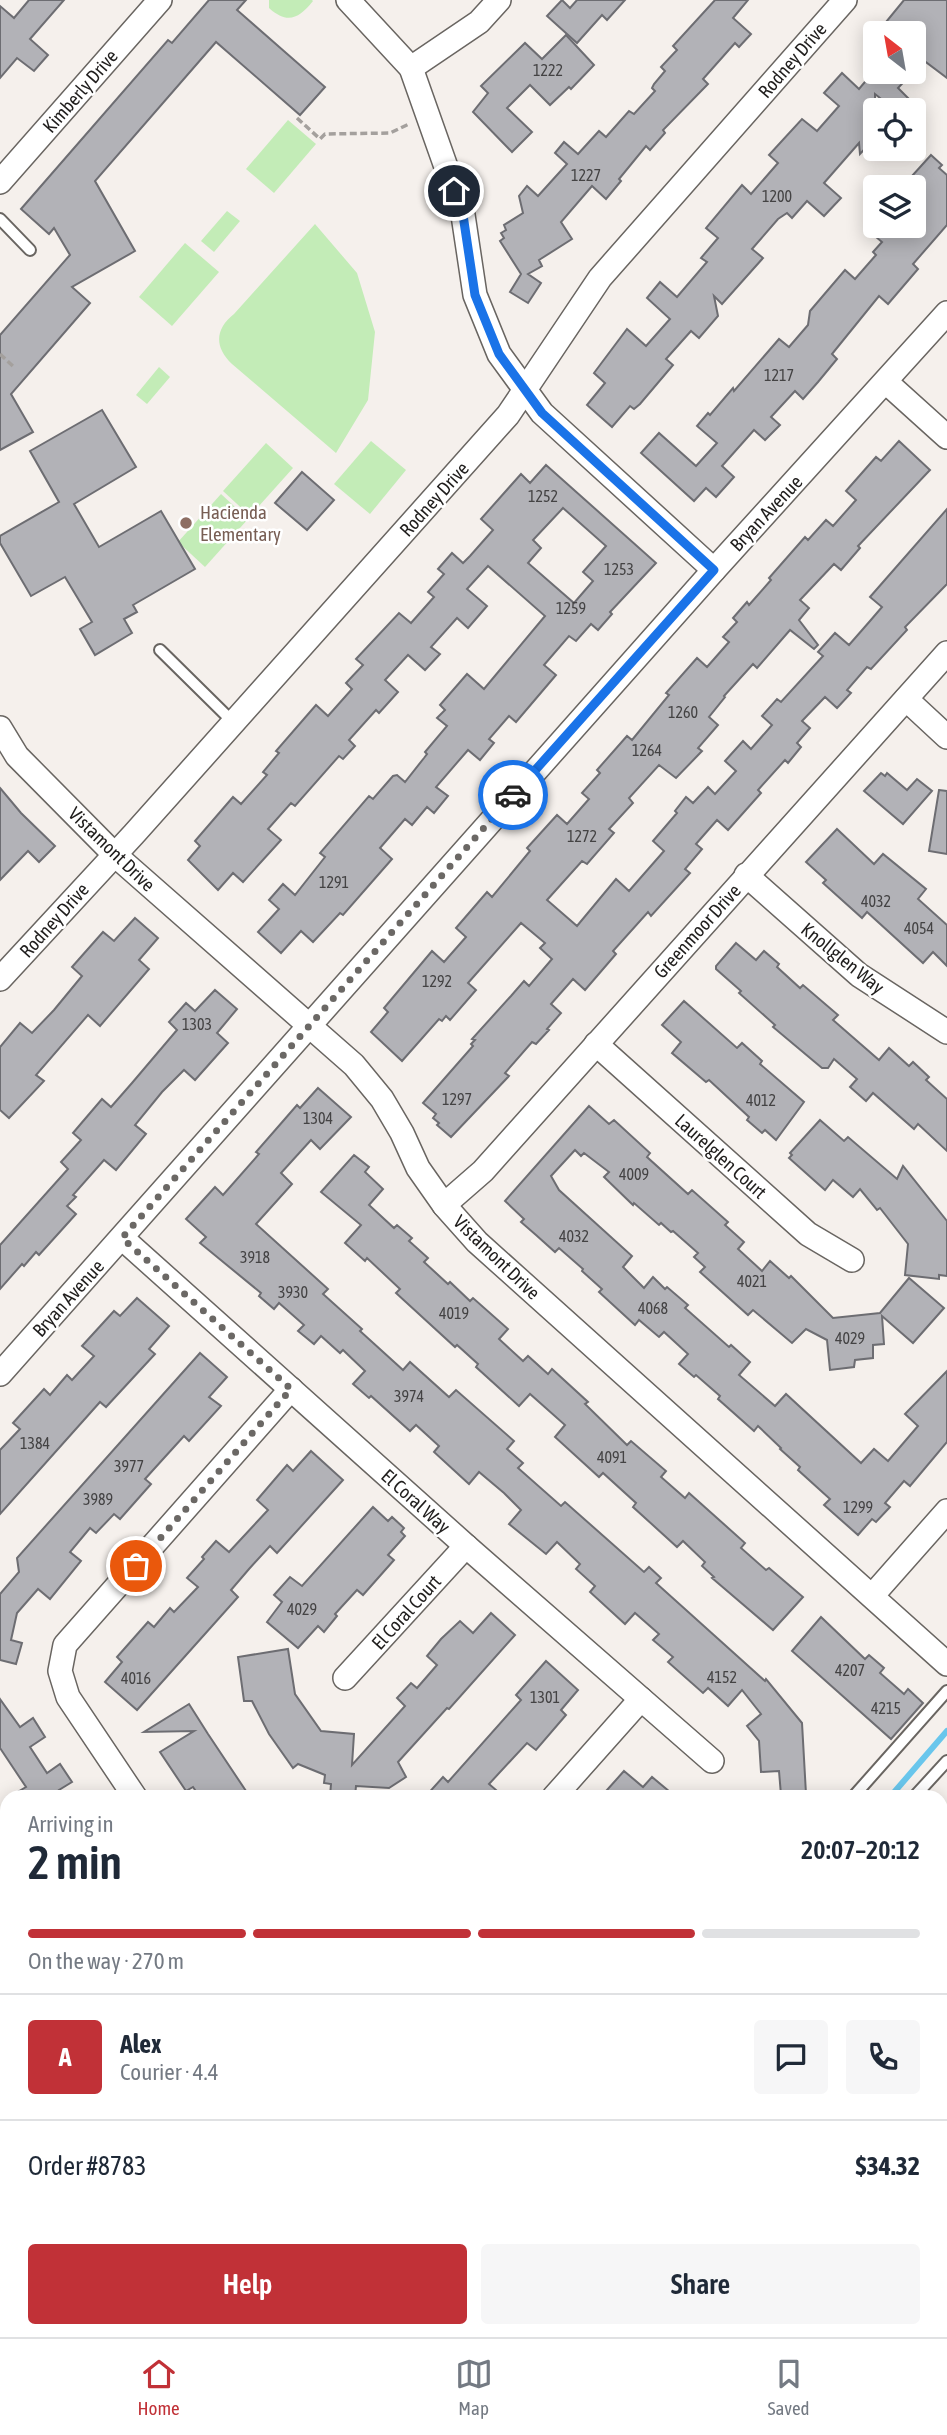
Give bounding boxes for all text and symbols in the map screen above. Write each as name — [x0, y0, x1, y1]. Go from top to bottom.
street label: Rodney Drive — [753, 18, 831, 102]
north arrow — [863, 21, 926, 84]
map controls — [863, 21, 926, 238]
street label: Kimberly Drive — [38, 45, 122, 137]
house number: 1222 — [533, 61, 563, 79]
button: locate — [863, 98, 926, 161]
pin — [424, 161, 484, 221]
house number: 1227 — [571, 166, 601, 184]
icon: home — [435, 172, 473, 210]
button: layers — [863, 175, 926, 238]
house number: 1200 — [762, 187, 792, 205]
house number: 1217 — [764, 366, 794, 384]
street label: Rodney Drive — [395, 457, 473, 541]
street label: Bryan Avenue — [725, 471, 807, 555]
house number: 1252 — [528, 487, 558, 505]
place label: Hacienda Elementary — [200, 501, 281, 545]
marker: Hacienda Elementary — [178, 515, 194, 531]
house number: 1253 — [604, 560, 634, 578]
house number: 1259 — [556, 599, 586, 617]
house number: 1260 — [668, 703, 698, 721]
house number: 1264 — [632, 741, 662, 759]
courier — [478, 760, 548, 830]
icon: car — [494, 776, 532, 814]
street label: Vistamont Drive — [64, 802, 160, 896]
house number: 1272 — [567, 827, 597, 845]
house number: 1291 — [319, 873, 349, 891]
street label: Rodney Drive — [15, 878, 93, 962]
street label: Greenmoor Drive — [649, 880, 745, 982]
house number: 4032 — [861, 892, 891, 910]
street label: Knollglen Way — [797, 918, 889, 998]
house number: 4054 — [904, 919, 934, 937]
house number: 1292 — [422, 972, 452, 990]
house number: 1303 — [182, 1015, 212, 1033]
house number: 1297 — [442, 1090, 472, 1108]
house number: 4012 — [746, 1091, 776, 1109]
house number: 1304 — [303, 1109, 333, 1127]
street label: Laurelglen Court — [671, 1109, 771, 1203]
house number: 4009 — [619, 1165, 649, 1183]
street label: Vistamont Drive — [449, 1210, 545, 1304]
house number: 4032 — [559, 1227, 589, 1245]
house number: 3918 — [240, 1248, 270, 1266]
street label: Bryan Avenue — [28, 1255, 108, 1341]
house number: 4021 — [737, 1272, 767, 1290]
house number: 3930 — [278, 1283, 308, 1301]
house number: 4068 — [638, 1299, 668, 1317]
house number: 4019 — [439, 1304, 469, 1322]
house number: 4029 — [835, 1329, 865, 1347]
house number: 3974 — [394, 1387, 424, 1405]
house number: 1384 — [20, 1434, 50, 1452]
house number: 4091 — [597, 1448, 627, 1466]
house number: 3977 — [114, 1457, 144, 1475]
street label: El Coral Way — [377, 1464, 455, 1538]
house number: 3989 — [83, 1490, 113, 1508]
house number: 1299 — [843, 1498, 873, 1516]
pin — [106, 1536, 166, 1596]
icon: bag — [117, 1547, 155, 1585]
street label: El Coral Court — [367, 1570, 445, 1654]
house number: 4029 — [287, 1600, 317, 1618]
house number: 4207 — [835, 1661, 865, 1679]
house number: 4152 — [707, 1668, 737, 1686]
house number: 4016 — [121, 1669, 151, 1687]
house number: 1301 — [530, 1688, 560, 1706]
house number: 4215 — [871, 1699, 901, 1717]
text: Arriving in — [28, 1811, 114, 1837]
text: 20:07–20:12 — [801, 1835, 920, 1865]
text: 2 min — [28, 1836, 122, 1889]
text: On the way · 270 m — [28, 1948, 184, 1974]
button: chat — [754, 2020, 828, 2094]
button: phone — [846, 2020, 920, 2094]
text: Alex — [120, 2029, 161, 2059]
text: A — [59, 2042, 71, 2072]
text: Courier · 4.4 — [120, 2059, 219, 2085]
text: Order #8783 — [28, 2151, 147, 2181]
text: $34.32 — [856, 2151, 920, 2181]
button: Help — [28, 2244, 467, 2324]
button: Share — [481, 2244, 920, 2324]
tab: Home — [137, 2355, 180, 2419]
tab: Map — [455, 2355, 493, 2419]
tab: Saved — [768, 2355, 810, 2419]

